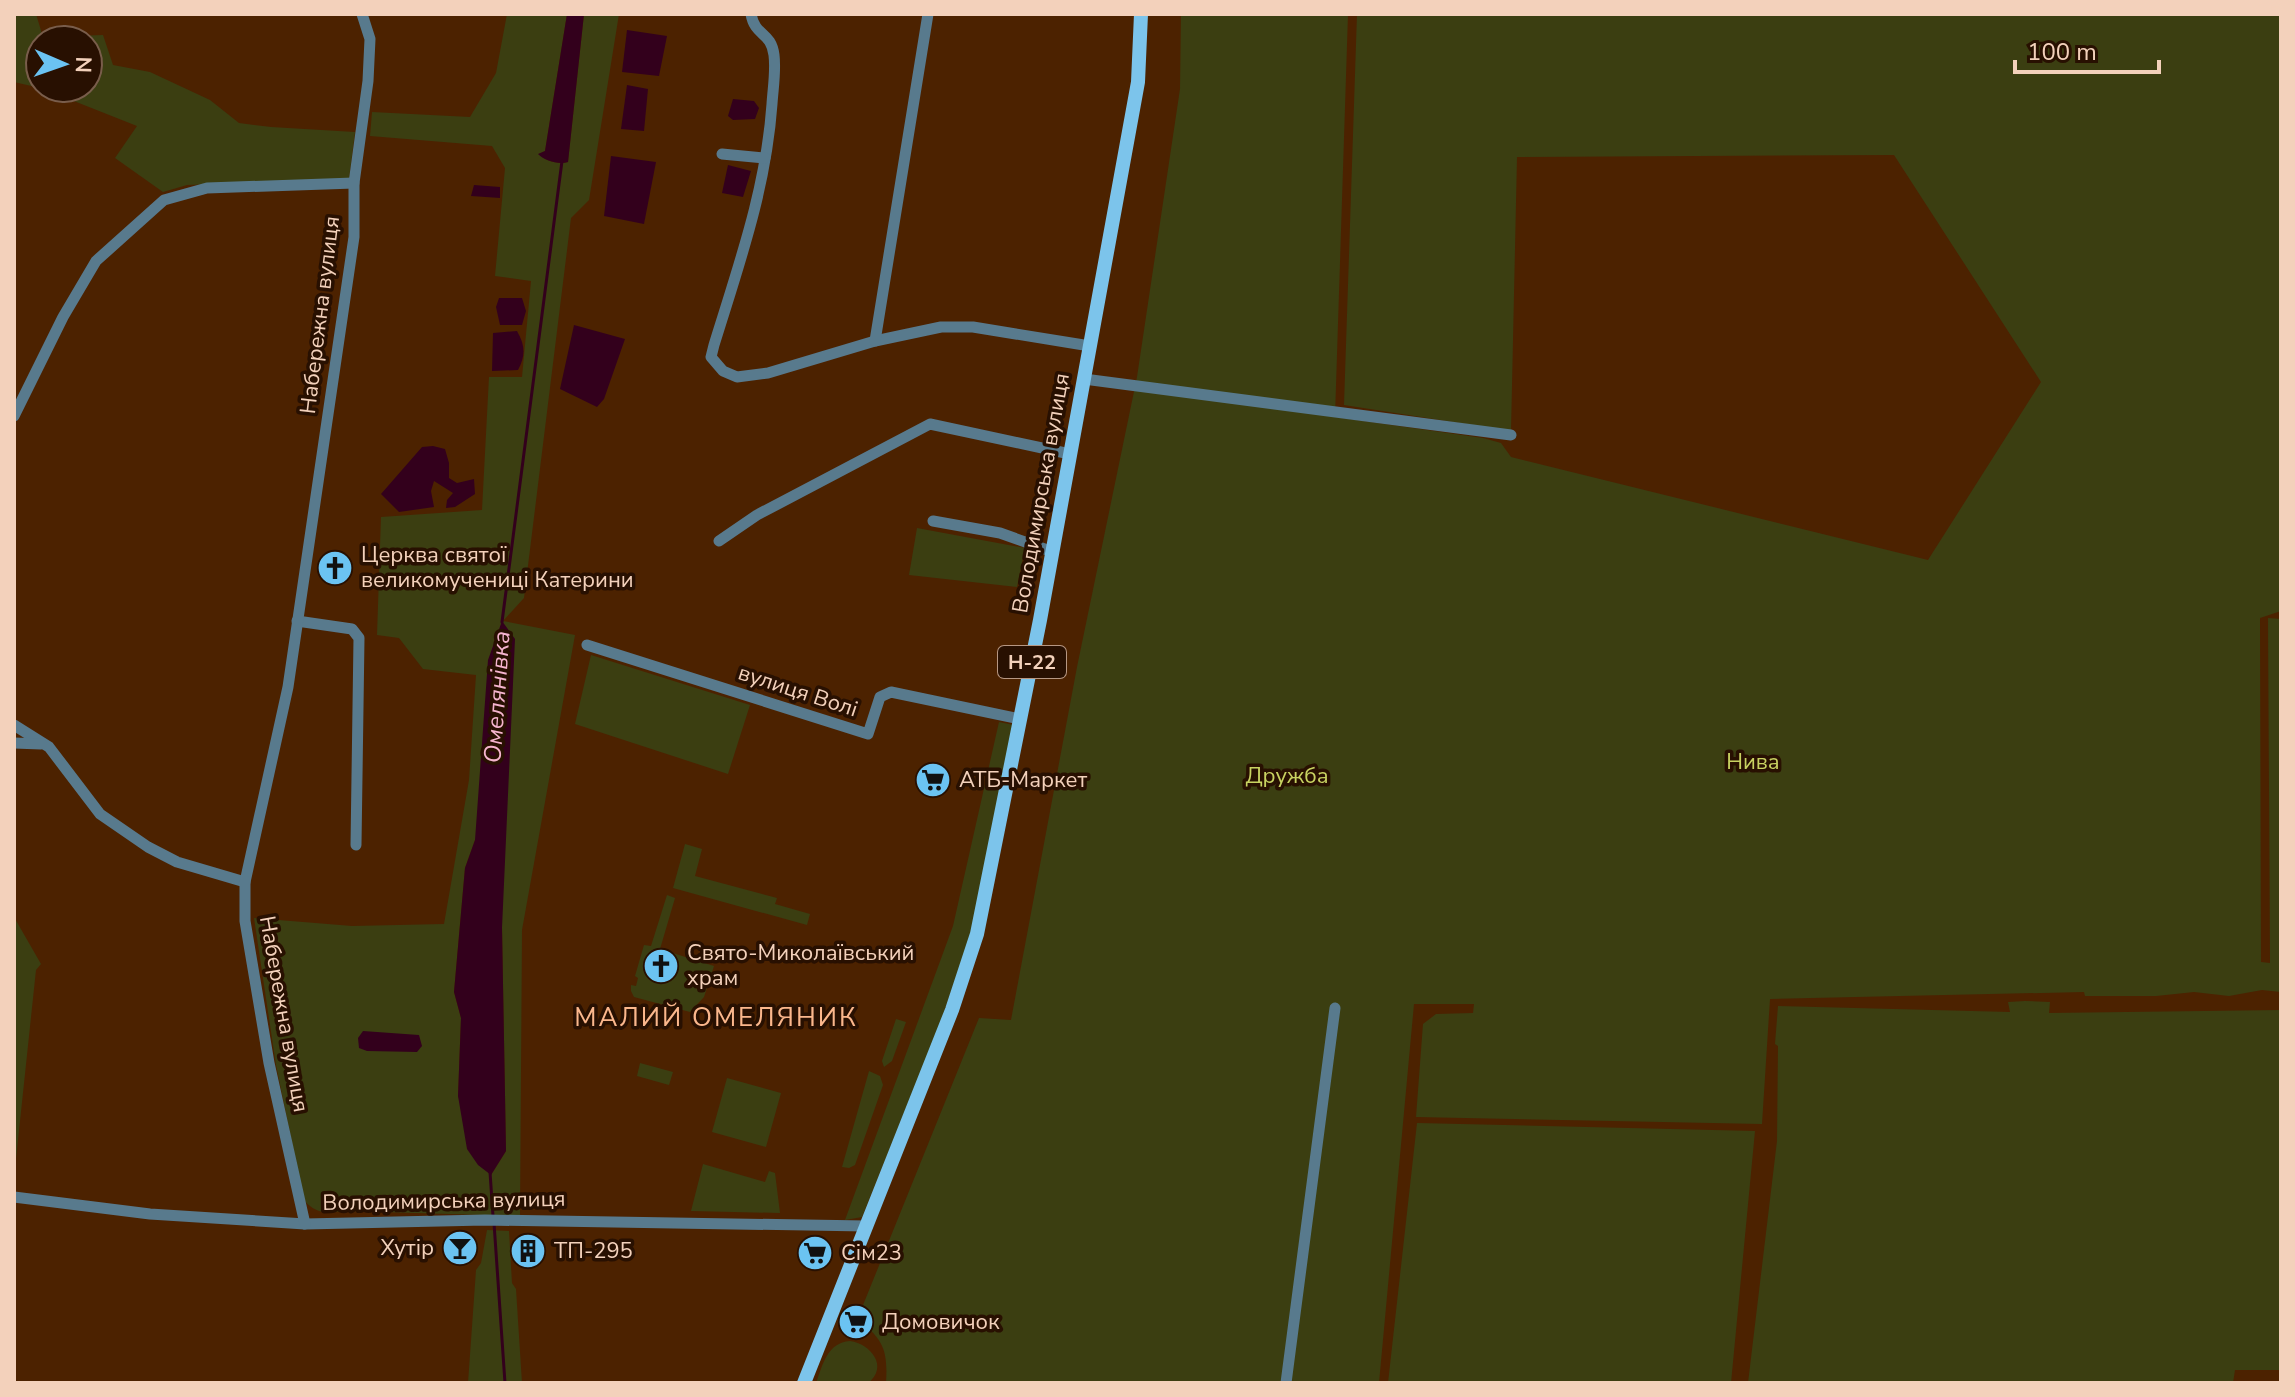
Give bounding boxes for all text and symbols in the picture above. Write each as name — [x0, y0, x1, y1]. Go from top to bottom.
north arrow — [24, 24, 104, 104]
scale bar — [2015, 24, 2159, 74]
text: 100 m — [2027, 36, 2097, 68]
text: N — [68, 56, 98, 73]
street label: Набережна вулиця — [293, 214, 347, 416]
street label: Володимирська вулиця — [1005, 371, 1077, 615]
place label: Церква святої великомучениці Катерини — [361, 540, 634, 595]
church icon: Церква святої великомучениці Катерини — [316, 549, 354, 587]
water label: Омелянівка — [476, 630, 518, 764]
road number: Н-22 — [998, 646, 1066, 678]
street label: вулиця Волі — [734, 658, 862, 724]
park label: Нива — [1726, 747, 1780, 777]
supermarket icon: АТБ-Маркет — [914, 761, 952, 799]
park label: Дружба — [1245, 761, 1329, 791]
place label: АТБ-Маркет — [959, 765, 1088, 795]
street label: Набережна вулиця — [252, 913, 316, 1115]
place label: Свято-Миколаївський храм — [687, 938, 914, 993]
church icon: Свято-Миколаївський храм — [642, 947, 680, 985]
district label: МАЛИЙ ОМЕЛЯНИК — [574, 1000, 858, 1035]
street label: Володимирська вулиця — [322, 1184, 566, 1218]
bar icon: Хутір — [441, 1229, 479, 1267]
building icon: ТП-295 — [509, 1232, 547, 1270]
place label: Хутір — [380, 1233, 434, 1263]
supermarket icon: Сім23 — [796, 1234, 834, 1272]
place label: ТП-295 — [554, 1236, 633, 1266]
place label: Сім23 — [841, 1238, 902, 1268]
supermarket icon: Домовичок — [837, 1303, 875, 1341]
place label: Домовичок — [882, 1307, 1000, 1337]

